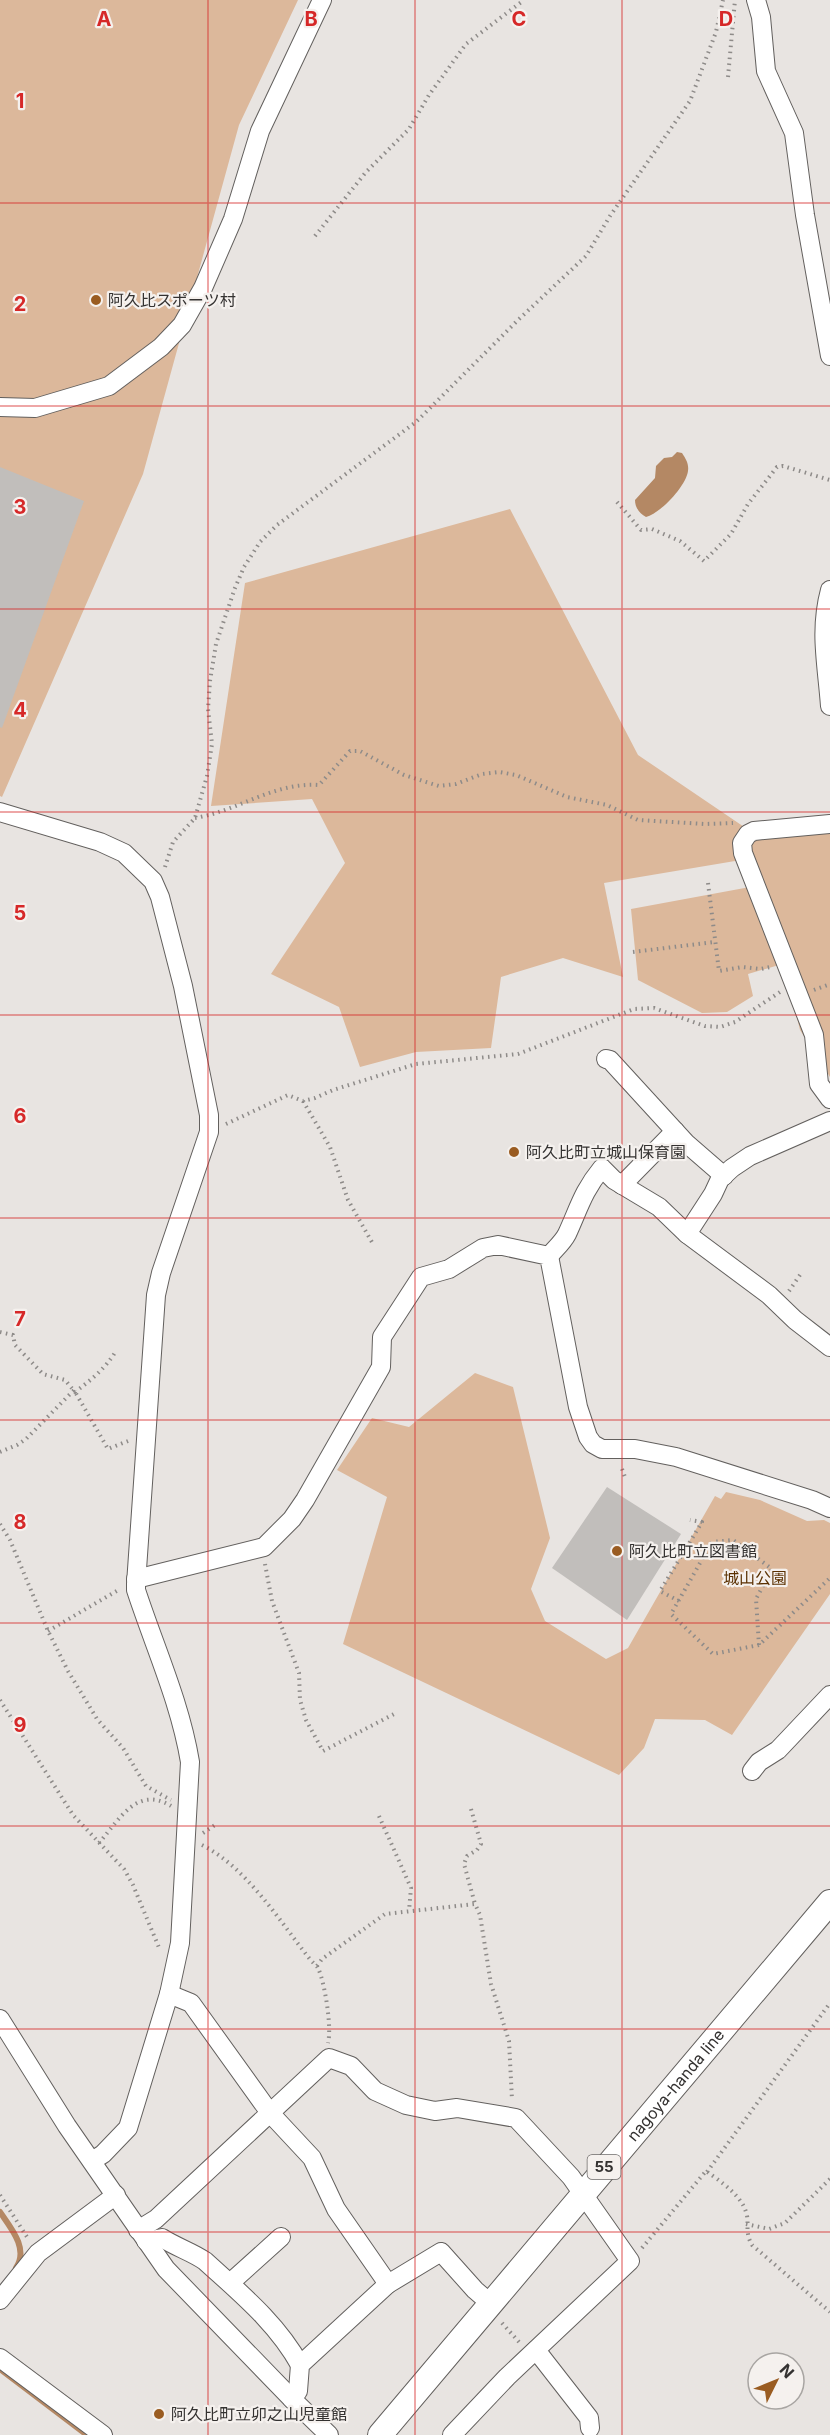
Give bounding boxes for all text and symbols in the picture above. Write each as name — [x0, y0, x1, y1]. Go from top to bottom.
text: A — [97, 7, 112, 31]
text: B — [304, 7, 318, 31]
text: C — [512, 7, 526, 31]
text: D — [719, 7, 733, 31]
text: 1 — [16, 89, 24, 113]
place label: 阿久比スポーツ村 — [108, 290, 236, 310]
text: 2 — [14, 292, 26, 316]
marker: 阿久比スポーツ村 — [89, 293, 103, 307]
text: 3 — [14, 495, 26, 519]
text: 4 — [13, 698, 27, 722]
text: 5 — [14, 901, 26, 925]
text: 6 — [14, 1104, 27, 1128]
place label: 阿久比町立城山保育園 — [526, 1142, 686, 1162]
marker: 阿久比町立城山保育園 — [507, 1145, 521, 1159]
text: 7 — [14, 1307, 26, 1331]
text: 8 — [13, 1510, 27, 1534]
place label: 阿久比町立図書館 — [629, 1541, 757, 1561]
marker: 阿久比町立図書館 — [610, 1544, 624, 1558]
park label: 城山公園 — [723, 1568, 787, 1588]
text: 9 — [14, 1713, 27, 1737]
street label: nagoya-handa line — [622, 2025, 728, 2145]
road number: 55 — [588, 2155, 620, 2179]
north arrow — [746, 2351, 806, 2411]
text: N — [775, 2359, 798, 2382]
place label: 阿久比町立卯之山児童館 — [171, 2404, 347, 2424]
marker: 阿久比町立卯之山児童館 — [152, 2407, 166, 2421]

